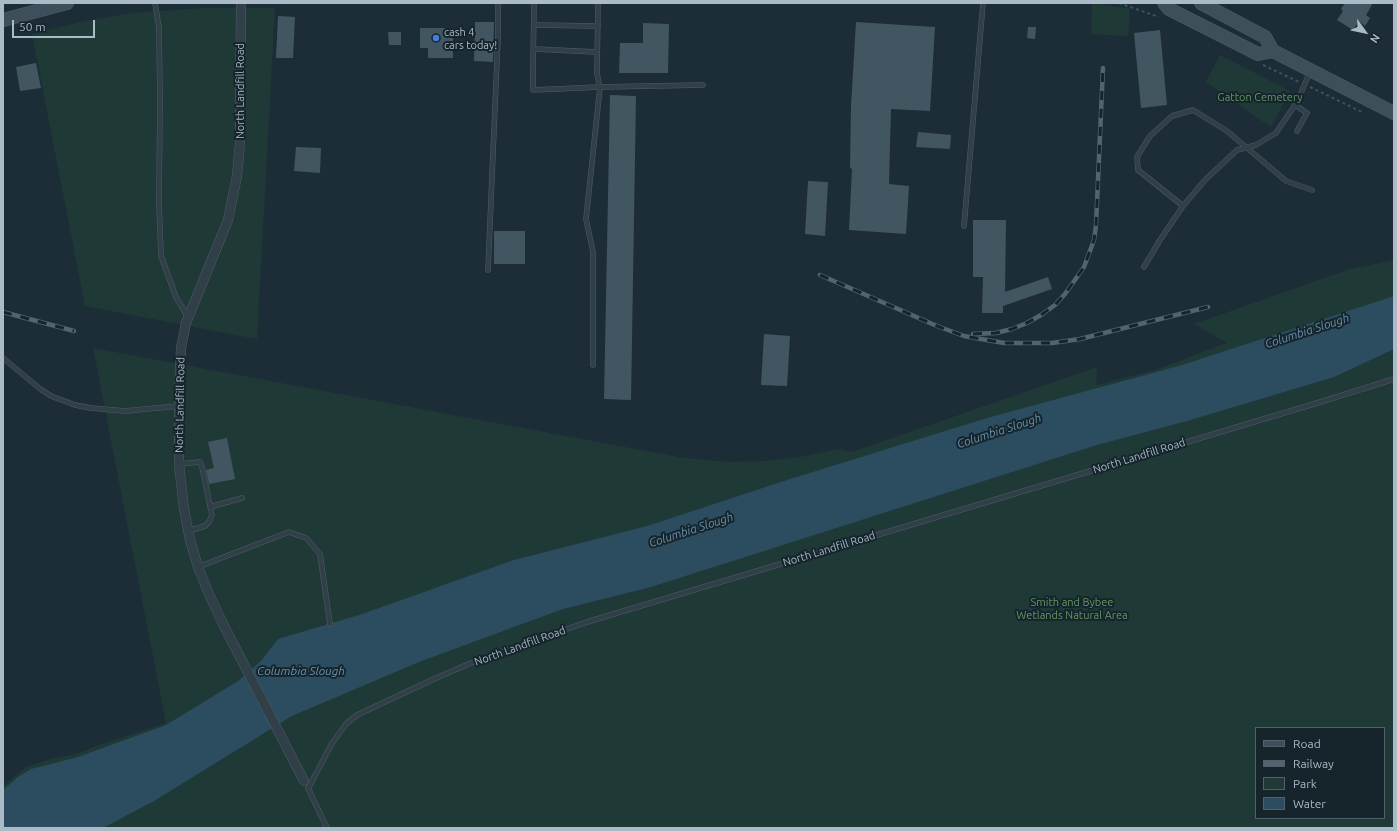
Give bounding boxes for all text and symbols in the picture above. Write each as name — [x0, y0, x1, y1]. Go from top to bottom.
scale bar — [14, 12, 97, 38]
north arrow — [1345, 12, 1385, 52]
text: 50 m — [19, 20, 46, 33]
place label: cash 4 cars today! — [444, 25, 497, 51]
text: N — [1368, 32, 1382, 45]
marker: cash 4 cars today! — [431, 33, 441, 43]
street label: North Landfill Road — [233, 43, 247, 139]
park label: Gatton Cemetery — [1217, 90, 1303, 104]
water label: Columbia Slough — [1263, 311, 1351, 351]
street label: North Landfill Road — [173, 357, 187, 453]
water label: Columbia Slough — [955, 411, 1043, 451]
street label: North Landfill Road — [1091, 436, 1187, 476]
water label: Columbia Slough — [647, 510, 735, 550]
street label: North Landfill Road — [781, 529, 877, 569]
park label: Smith and Bybee Wetlands Natural Area — [1016, 595, 1128, 621]
street label: North Landfill Road — [473, 623, 567, 669]
water label: Columbia Slough — [257, 664, 345, 678]
legend — [1255, 727, 1385, 819]
text: Road — [1293, 737, 1321, 750]
text: Railway — [1293, 757, 1334, 770]
text: Park — [1293, 777, 1317, 790]
text: Water — [1293, 797, 1326, 810]

